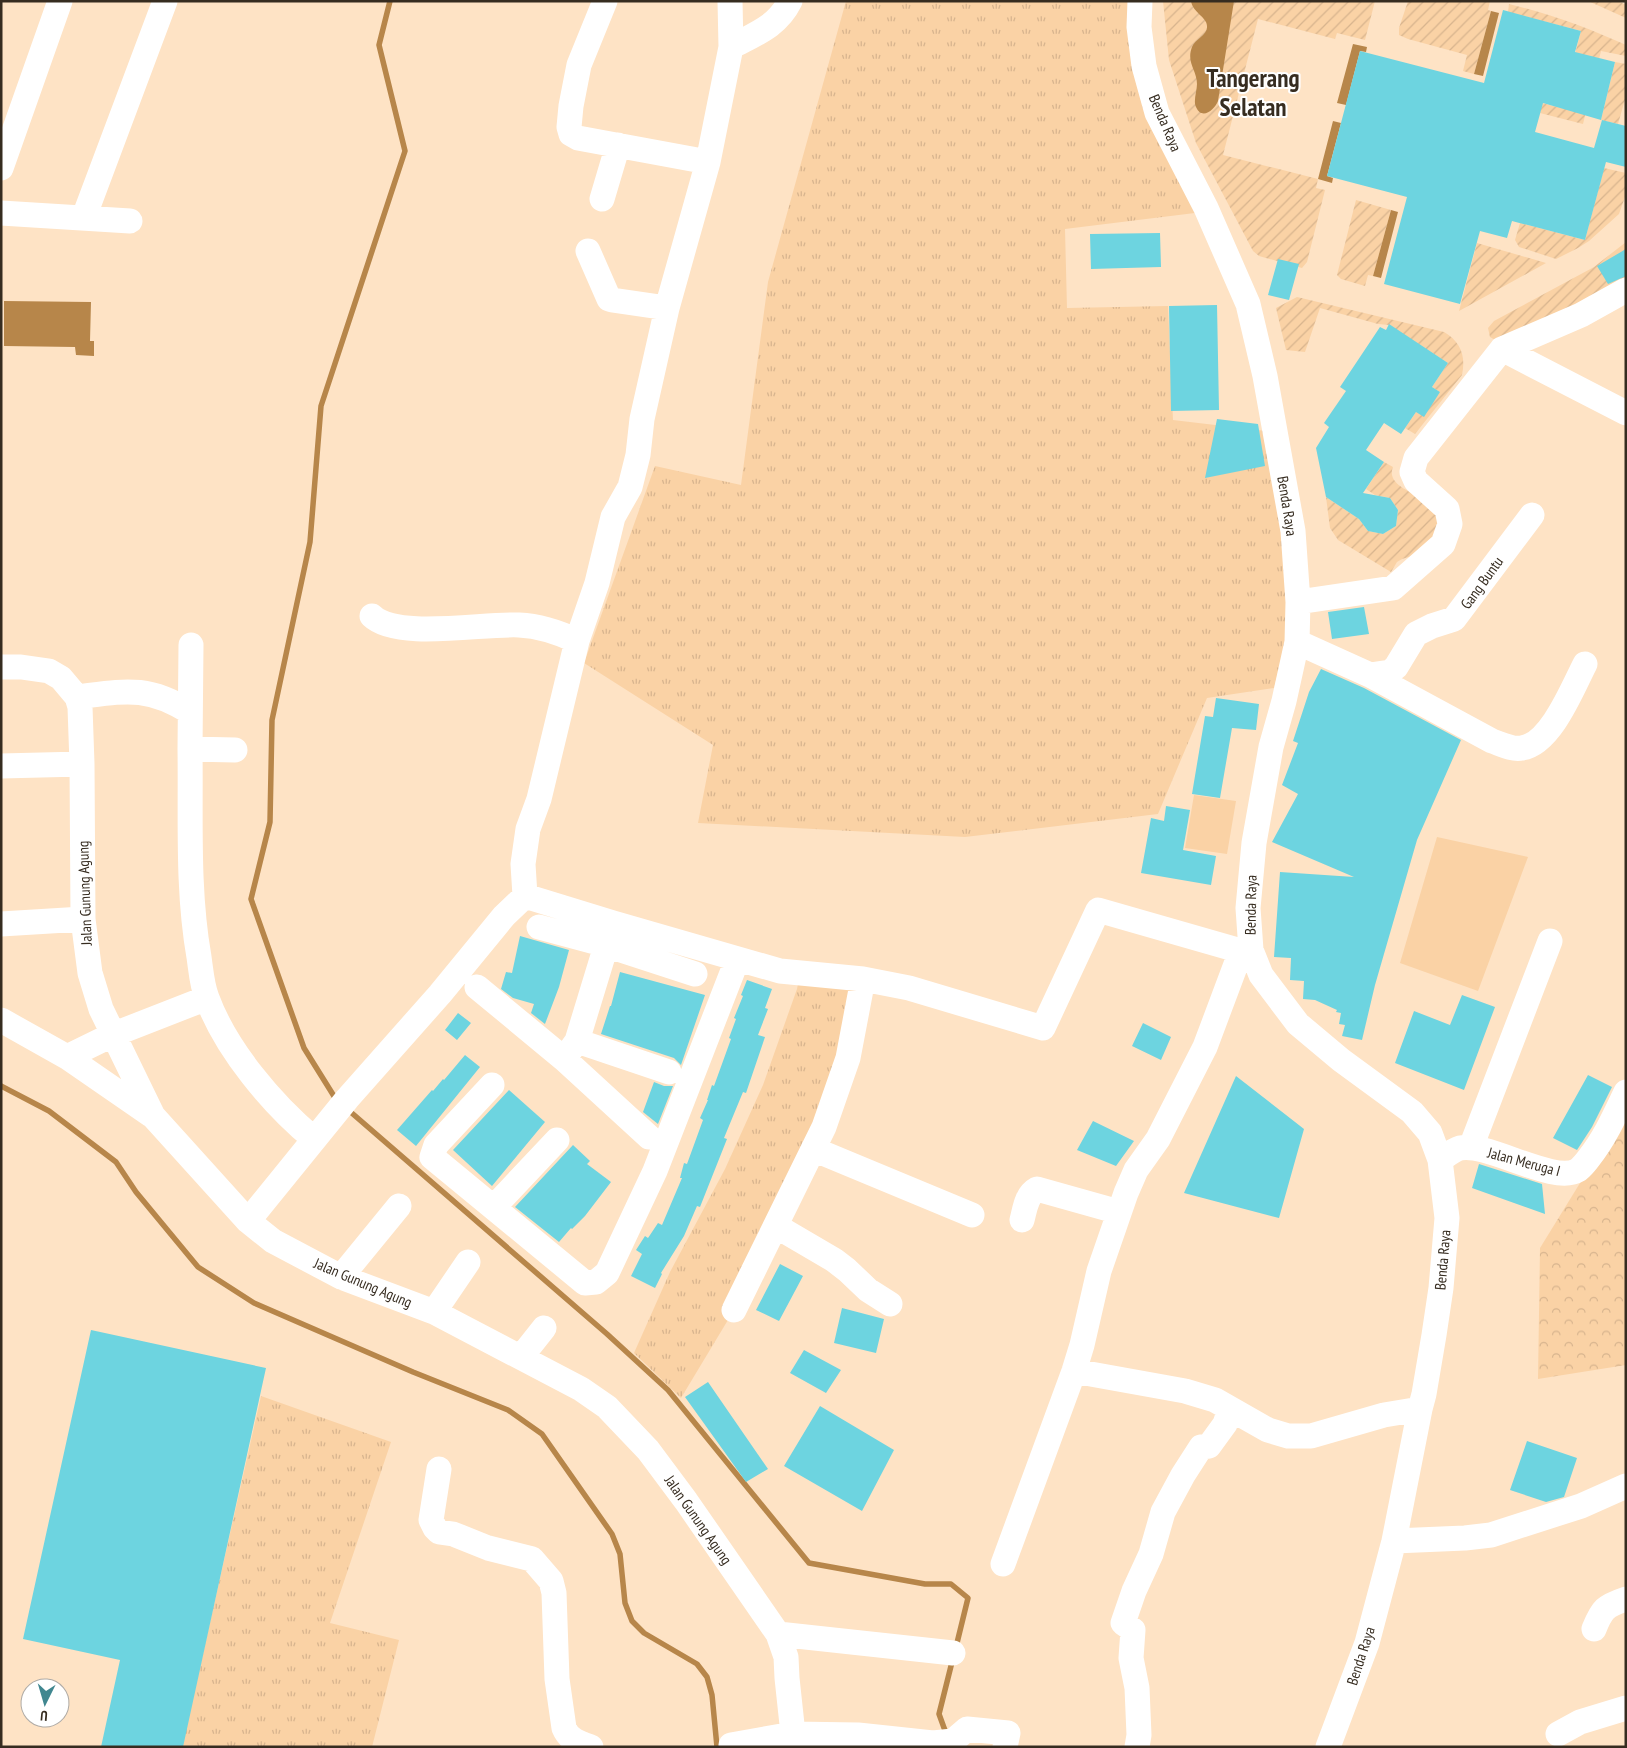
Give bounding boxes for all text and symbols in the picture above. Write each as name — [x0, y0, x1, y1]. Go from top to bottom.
district label: Tangerang Selatan — [1207, 62, 1299, 123]
street label: Benda Raya — [1145, 91, 1186, 154]
street label: Benda Raya — [1273, 475, 1302, 537]
street label: Gang Buntu — [1456, 553, 1507, 613]
street label: Jalan Gunung Agung — [73, 840, 96, 947]
street label: Benda Raya — [1240, 875, 1261, 935]
street label: Jalan Meruga I — [1485, 1142, 1563, 1180]
street label: Benda Raya — [1430, 1229, 1455, 1291]
street label: Jalan Gunung Agung — [310, 1253, 415, 1312]
street label: Jalan Gunung Agung — [660, 1471, 736, 1568]
street label: Benda Raya — [1342, 1624, 1379, 1687]
north arrow — [20, 1678, 70, 1728]
text: U — [39, 1707, 48, 1725]

